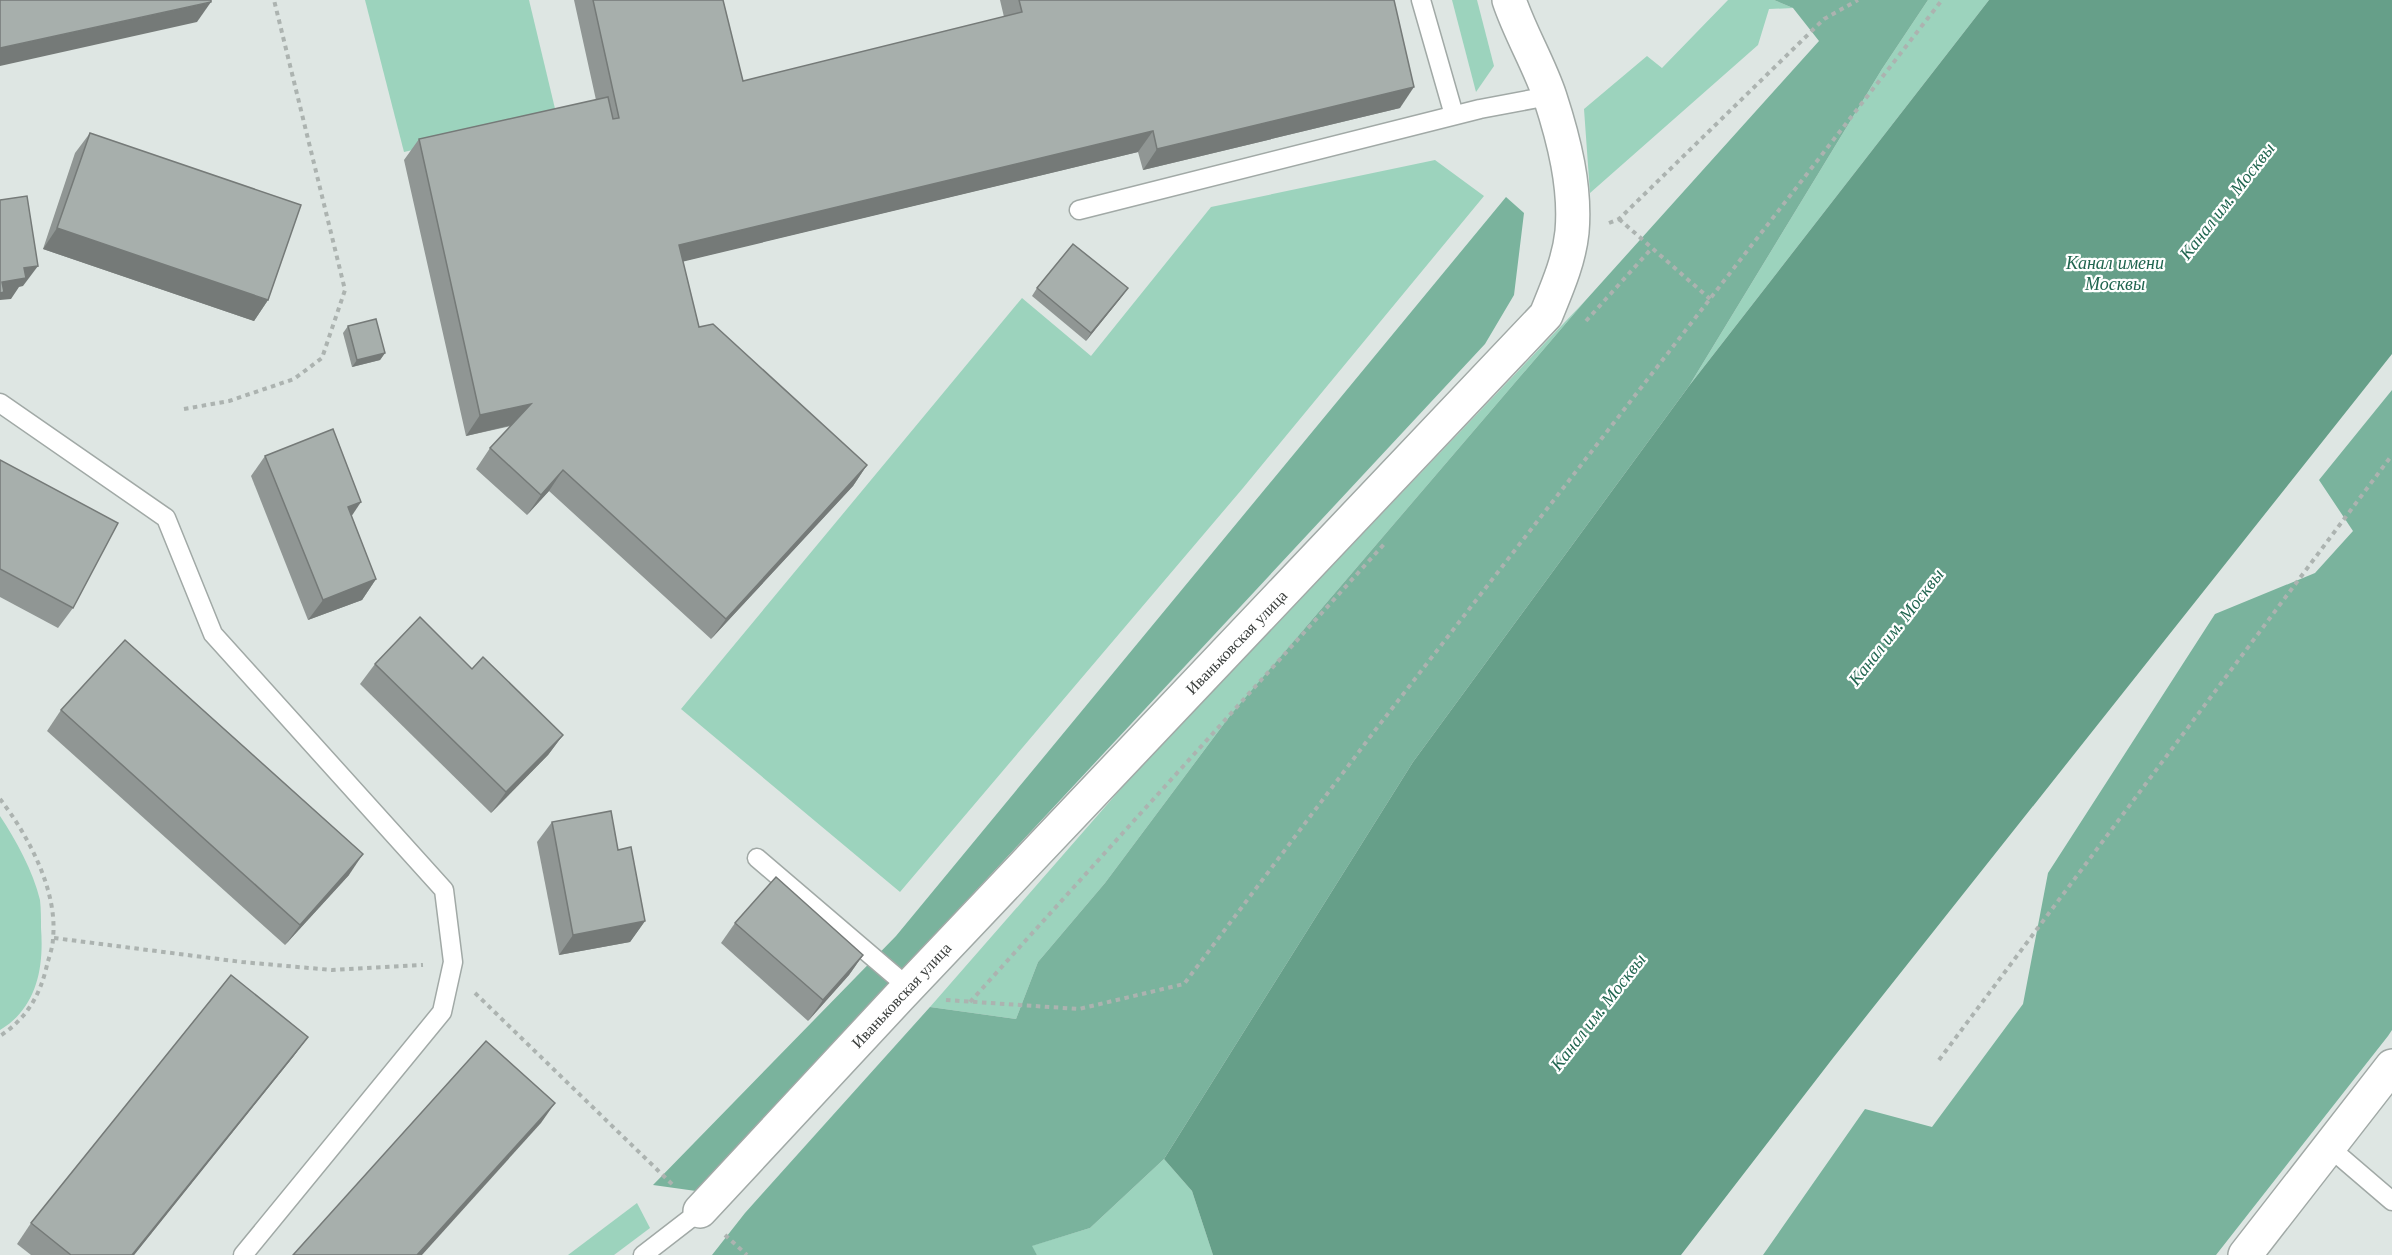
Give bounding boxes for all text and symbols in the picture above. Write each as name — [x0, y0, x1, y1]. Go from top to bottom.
water label: Канал им. Москвы — [2174, 138, 2279, 265]
water label: Канал имени Москвы — [2065, 252, 2164, 295]
water label: Канал им. Москвы — [1843, 564, 1948, 691]
street label: Иваньковская улица — [1181, 586, 1291, 698]
street label: Иваньковская улица — [847, 938, 955, 1052]
water label: Канал им. Москвы — [1545, 949, 1650, 1076]

